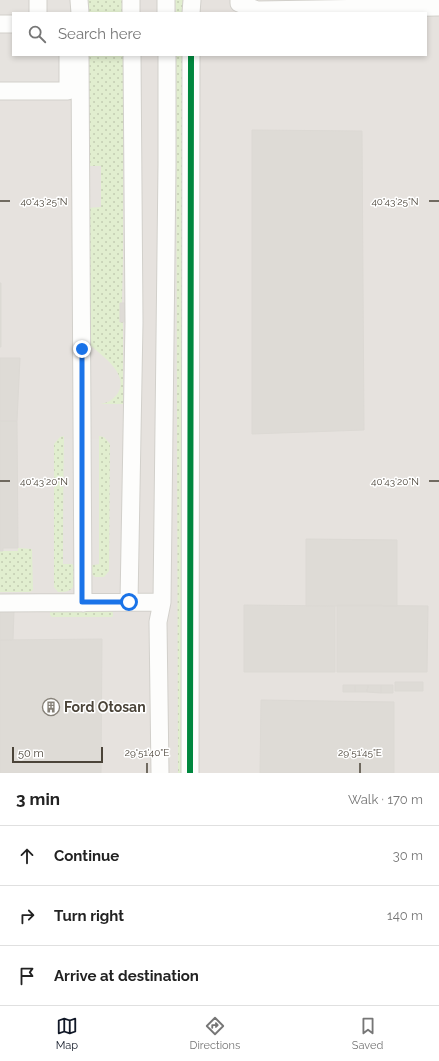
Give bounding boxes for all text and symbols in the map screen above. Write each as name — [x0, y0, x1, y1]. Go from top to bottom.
search box — [12, 12, 427, 56]
icon: search — [26, 23, 48, 45]
text: Search here — [58, 25, 141, 43]
text: 40°43'25"N — [20, 196, 68, 207]
text: 40°43'25"N — [371, 196, 419, 207]
route end — [73, 340, 91, 358]
text: 40°43'20"N — [20, 476, 68, 487]
text: 40°43'20"N — [371, 476, 419, 487]
route start — [120, 593, 138, 611]
building icon: Ford Otosan — [41, 697, 61, 717]
place label: Ford Otosan — [64, 699, 146, 715]
scale bar — [12, 745, 103, 764]
text: 50 m — [18, 747, 44, 760]
text: 29°51'40"E — [125, 747, 169, 758]
text: 29°51'45"E — [338, 747, 382, 758]
text: 3 min — [16, 789, 60, 809]
text: Walk · 170 m — [348, 792, 423, 807]
icon: ahead — [16, 845, 38, 867]
text: Continue — [54, 847, 119, 865]
text: 30 m — [393, 848, 423, 863]
icon: right — [16, 905, 38, 927]
text: Turn right — [54, 907, 124, 925]
text: 140 m — [387, 908, 423, 923]
icon: arrive — [16, 965, 38, 987]
text: Arrive at destination — [54, 967, 199, 985]
tab: Map — [56, 1015, 78, 1052]
tab: Directions — [190, 1015, 240, 1052]
tab: Saved — [352, 1015, 383, 1052]

